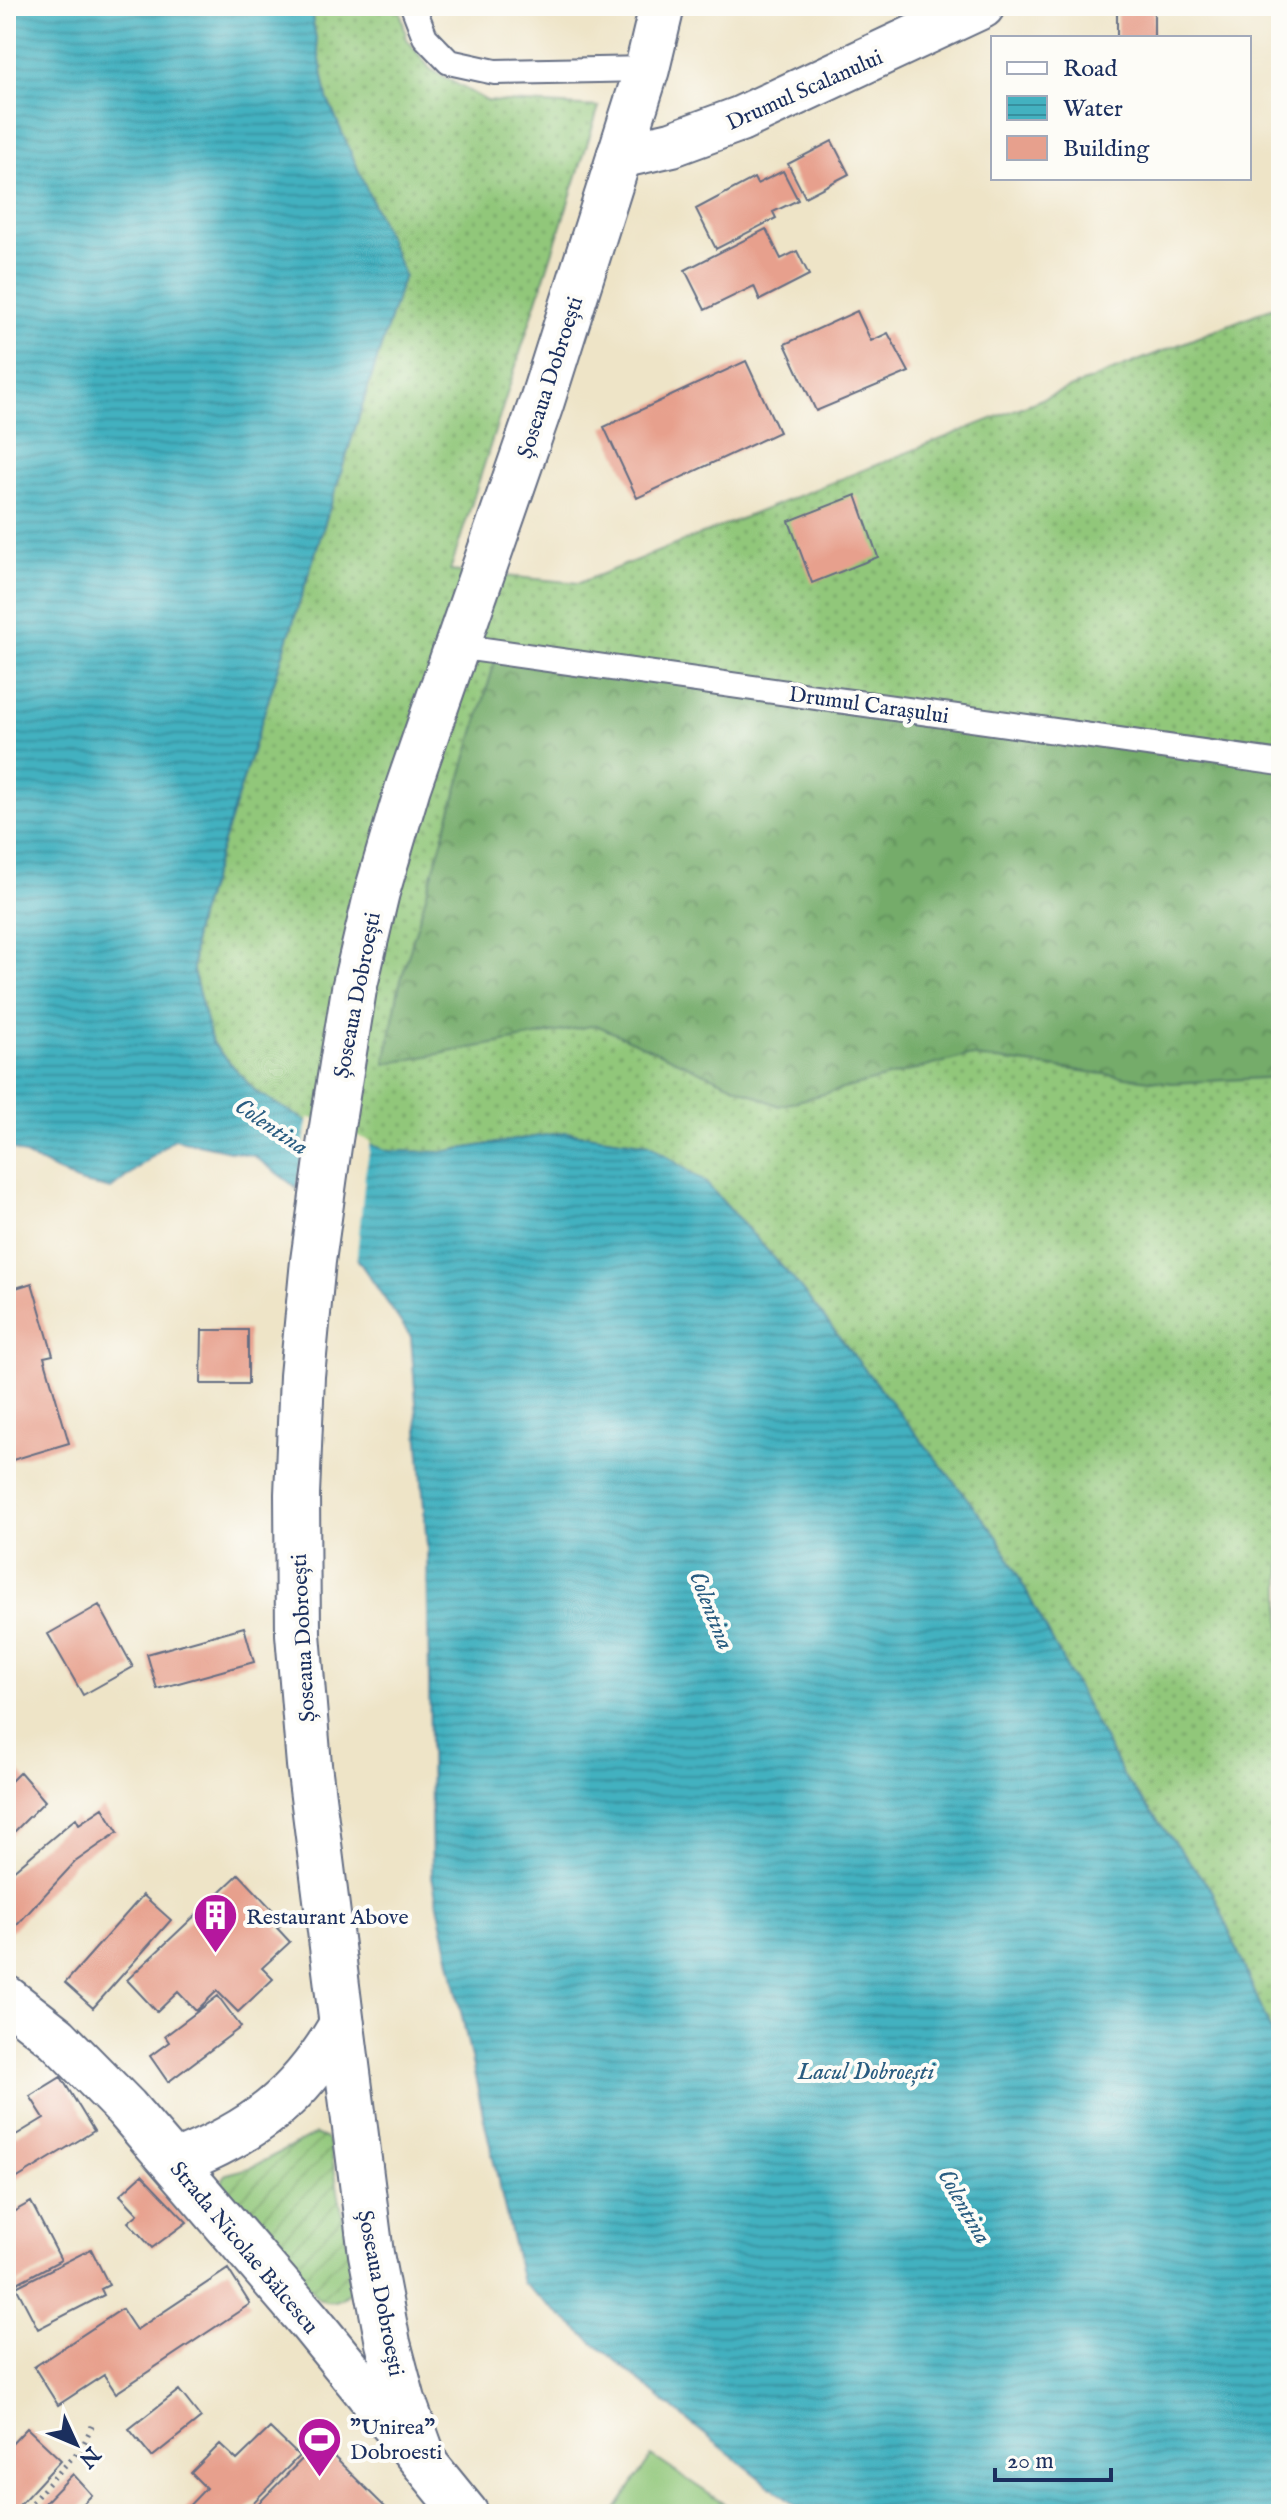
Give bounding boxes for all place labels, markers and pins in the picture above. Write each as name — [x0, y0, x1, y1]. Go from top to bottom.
building icon: Restaurant Above — [191, 1892, 239, 1955]
place label: Restaurant Above — [246, 1904, 409, 1932]
place label: "Unirea" Dobroesti — [350, 2414, 443, 2467]
sports icon: "Unirea" Dobroesti — [295, 2415, 343, 2478]

